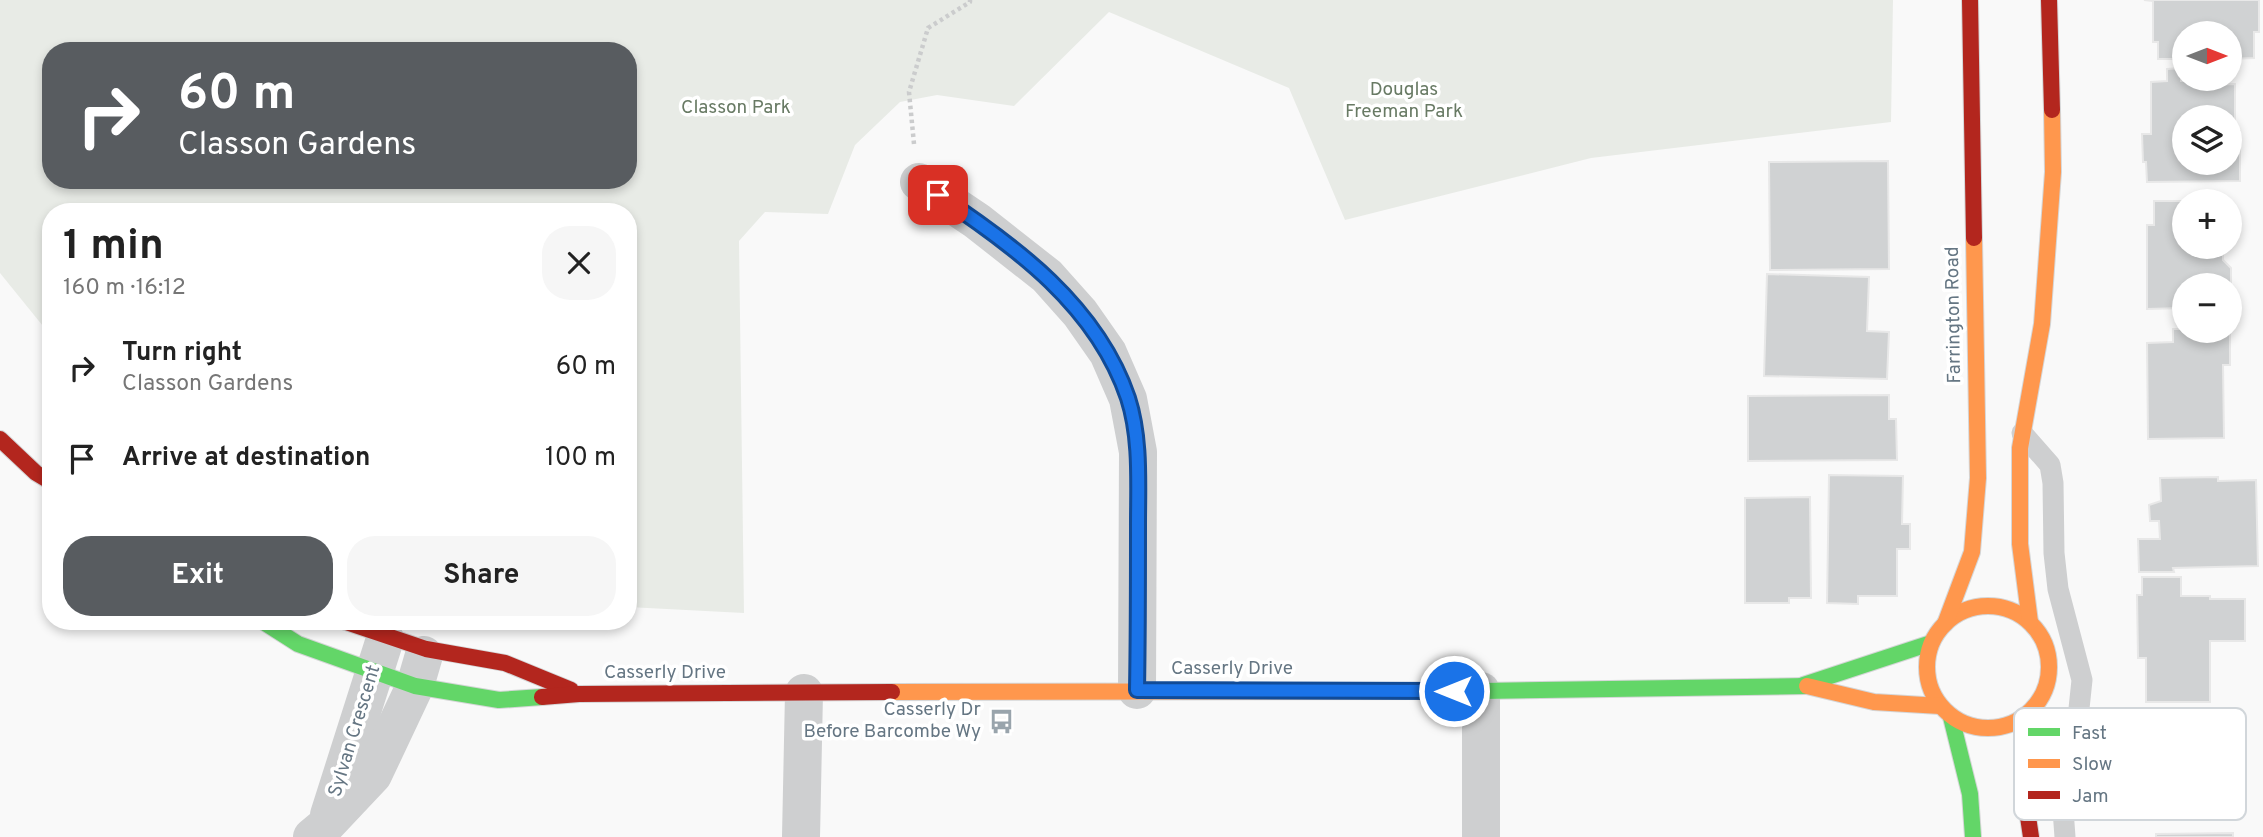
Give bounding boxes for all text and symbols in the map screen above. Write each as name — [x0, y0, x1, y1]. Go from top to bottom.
north arrow — [2172, 21, 2242, 91]
map controls — [2172, 21, 2242, 343]
text: 60 m — [178, 65, 296, 127]
icon: right — [63, 70, 154, 161]
park label: Douglas Freeman Park — [1345, 78, 1463, 124]
park label: Classon Park — [681, 96, 791, 120]
button: layers — [2172, 105, 2242, 175]
text: Classon Gardens — [178, 126, 416, 166]
pin — [908, 165, 968, 225]
icon: arrive — [919, 176, 957, 214]
button: + — [2172, 189, 2242, 259]
text: 1 min — [63, 221, 164, 274]
button: close — [542, 226, 616, 300]
street label: Farrington Road — [1941, 246, 1967, 384]
button: − — [2172, 273, 2242, 343]
text: 160 m · 16:12 — [63, 274, 186, 303]
text: Turn right — [122, 337, 242, 370]
icon: right — [63, 349, 101, 387]
text: 60 m — [556, 351, 616, 384]
text: Classon Gardens — [122, 370, 293, 399]
icon: arrive — [63, 440, 101, 478]
text: Arrive at destination — [122, 442, 370, 475]
text: 100 m — [545, 442, 616, 475]
button: Exit — [63, 536, 333, 616]
button: Share — [347, 536, 616, 616]
position arrow — [1417, 654, 1491, 728]
street label: Casserly Drive — [1171, 657, 1293, 681]
street label: Casserly Drive — [604, 661, 726, 685]
street label: Sylvan Crescent — [324, 662, 386, 800]
place label: Casserly Dr Before Barcombe Wy — [803, 698, 982, 744]
bus stop icon: Casserly Dr Before Barcombe Wy — [987, 707, 1015, 735]
legend — [2014, 708, 2246, 820]
text: Fast — [2072, 722, 2107, 746]
text: Slow — [2072, 753, 2112, 777]
text: Jam — [2072, 785, 2109, 809]

